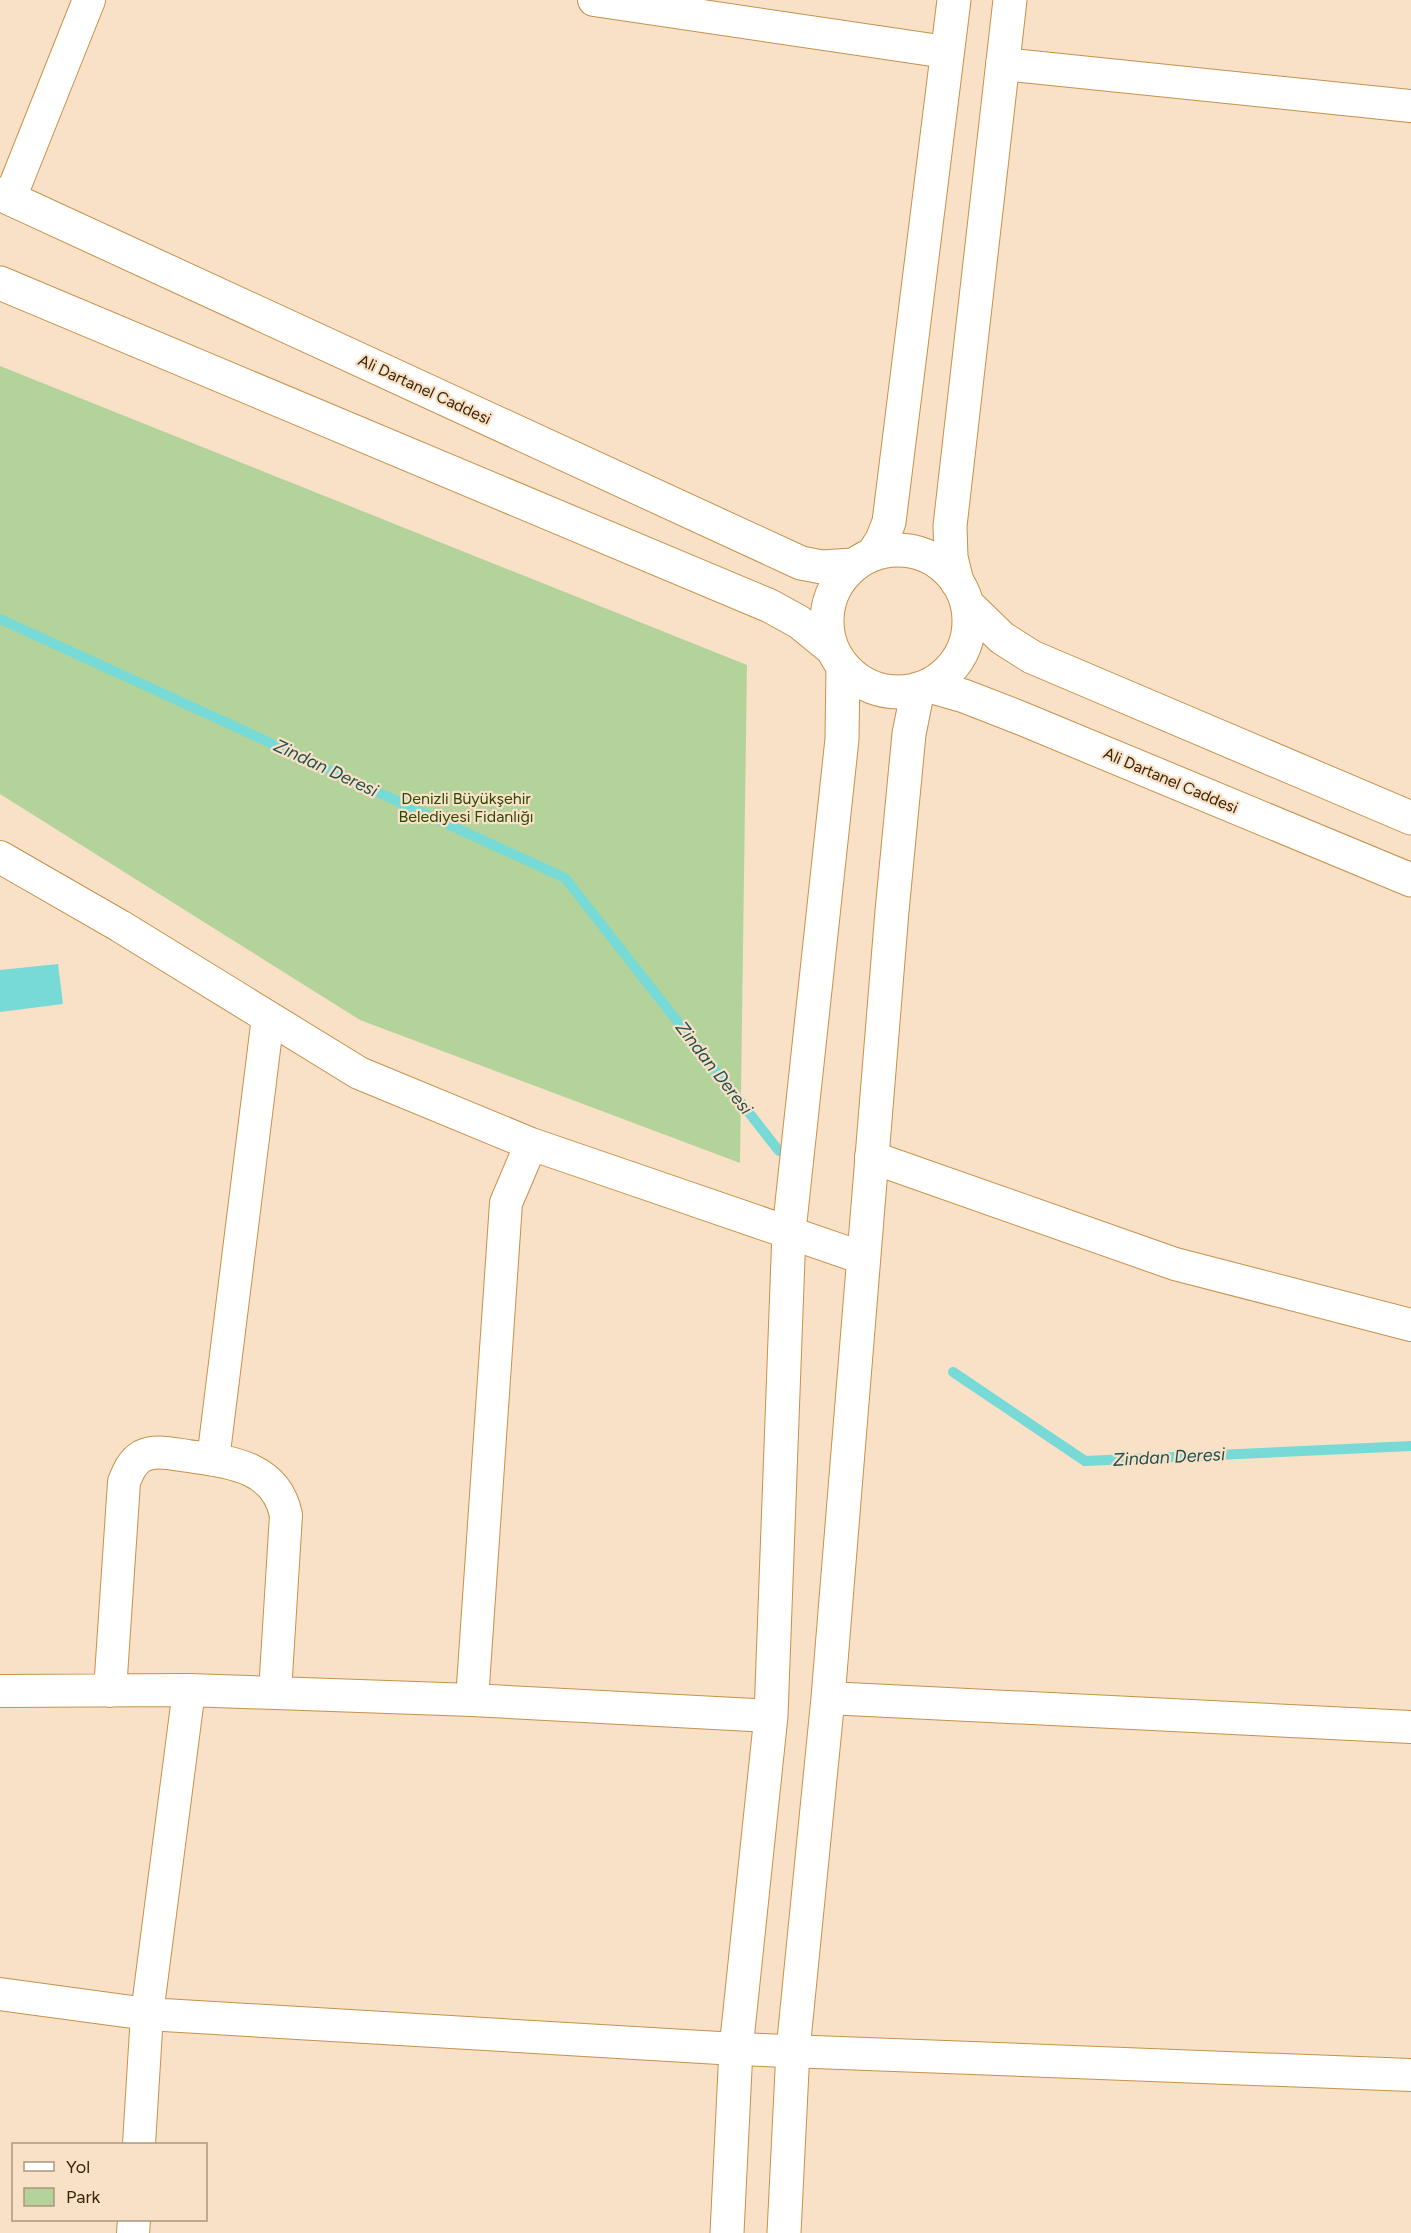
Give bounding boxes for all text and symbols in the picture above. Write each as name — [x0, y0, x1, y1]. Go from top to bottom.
street label: Ali Dartanel Caddesi — [355, 350, 494, 429]
water label: Zindan Deresi — [270, 734, 382, 802]
street label: Ali Dartanel Caddesi — [1101, 744, 1241, 817]
park label: Denizli Büyükşehir Belediyesi Fidanlığı — [398, 789, 534, 826]
water label: Zindan Deresi — [671, 1017, 758, 1120]
water label: Zindan Deresi — [1112, 1443, 1226, 1471]
legend — [12, 2143, 207, 2221]
text: Yol — [66, 2156, 90, 2178]
text: Park — [66, 2186, 101, 2208]

